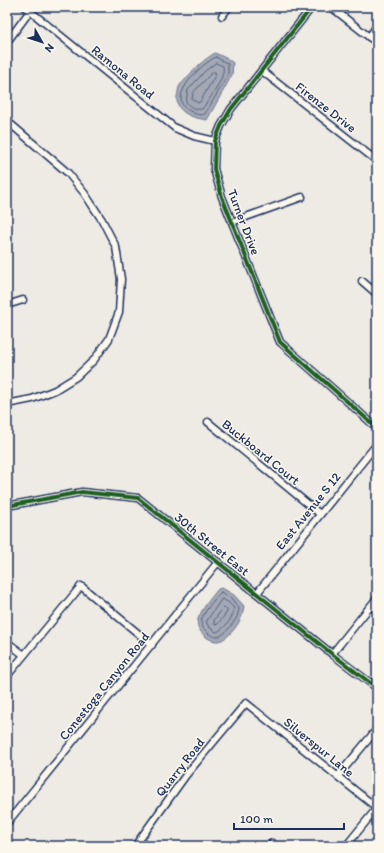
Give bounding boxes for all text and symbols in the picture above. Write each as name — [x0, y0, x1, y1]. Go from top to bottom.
north arrow — [22, 22, 62, 62]
text: N — [42, 41, 57, 55]
street label: Ramona Road — [88, 42, 158, 102]
street label: Firenze Drive — [293, 79, 359, 135]
street label: Turner Drive — [225, 187, 263, 257]
street label: Buckboard Court — [219, 416, 303, 488]
street label: East Avenue S 12 — [272, 469, 344, 553]
street label: 30th Street East — [172, 509, 252, 579]
street label: Conestoga Canyon Road — [56, 629, 152, 743]
street label: Silverspur Lane — [281, 714, 357, 780]
street label: Quarry Road — [152, 735, 208, 799]
scale bar — [234, 805, 344, 831]
text: 100 m — [240, 812, 273, 826]

